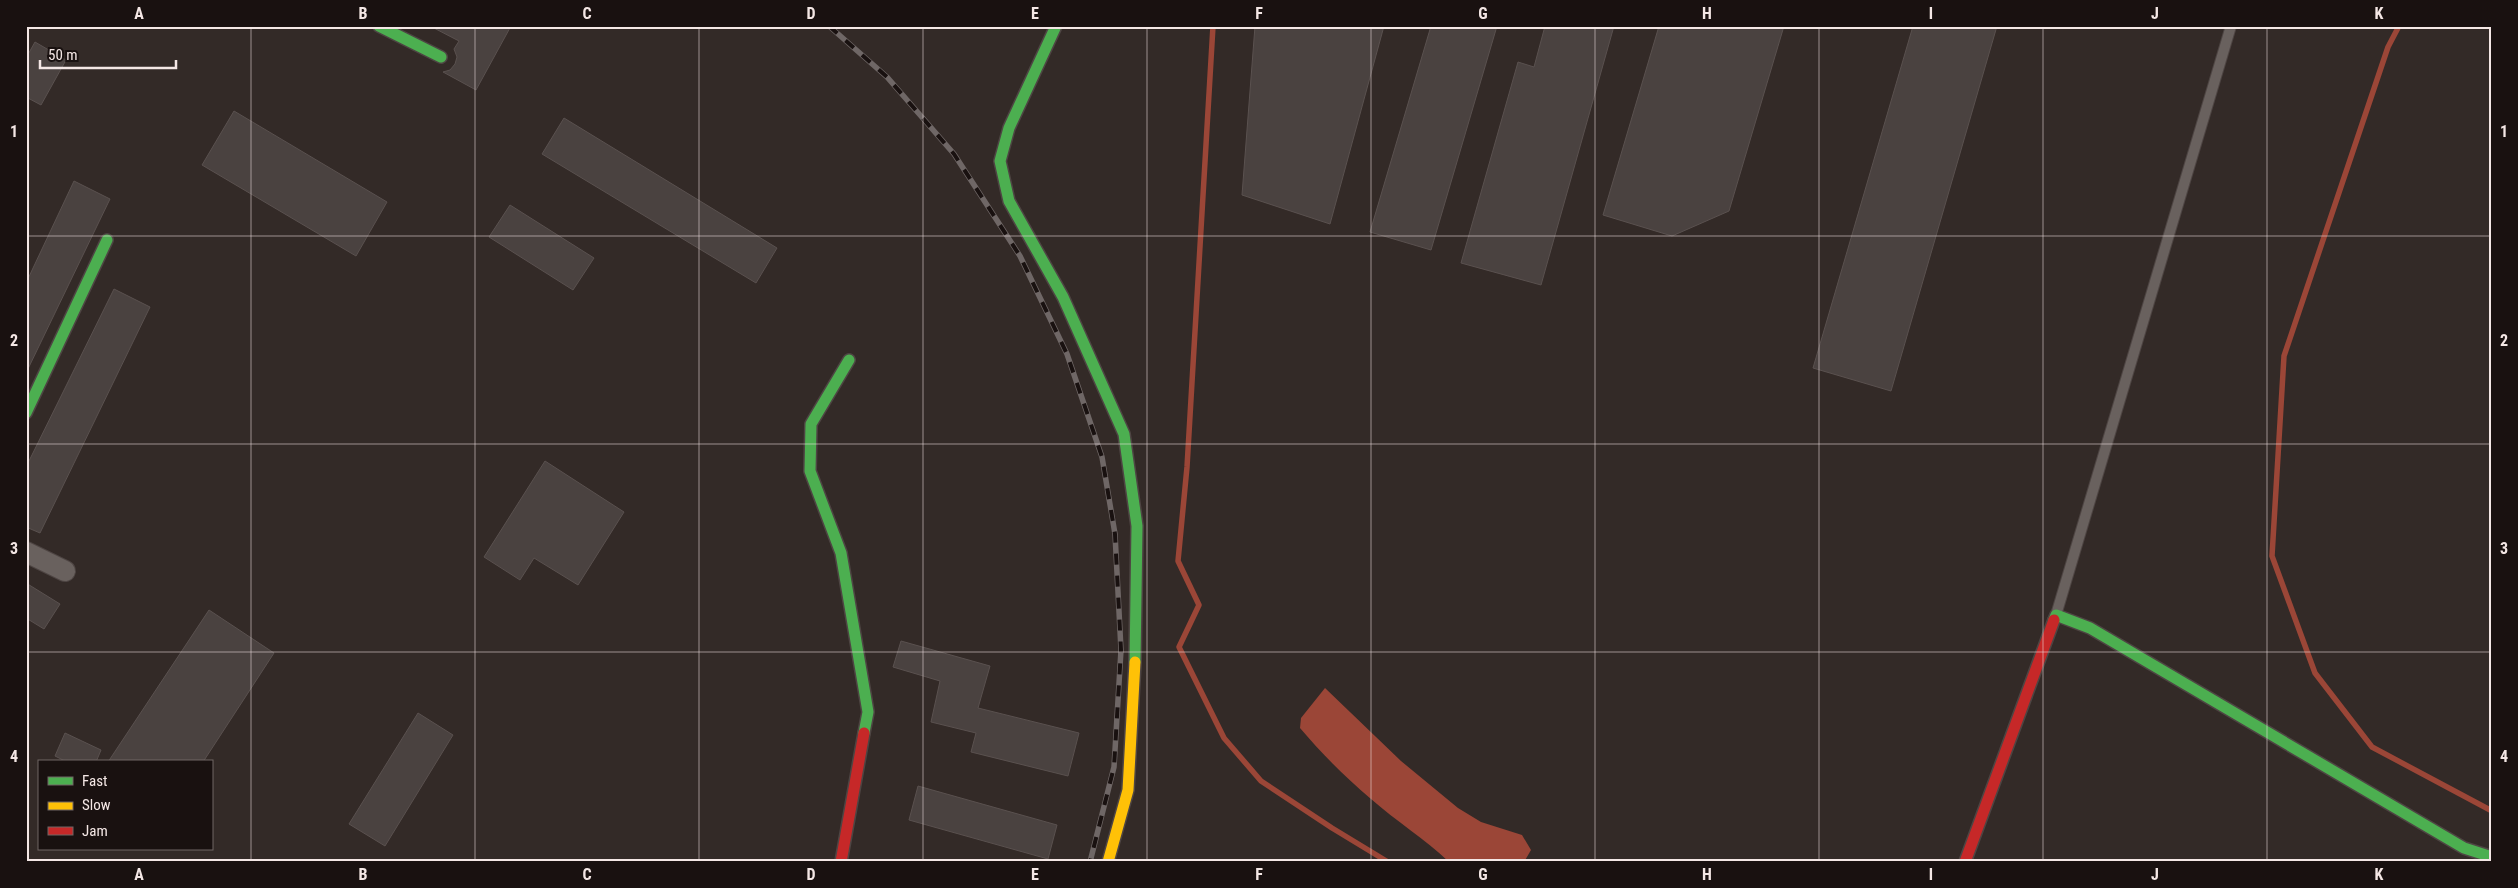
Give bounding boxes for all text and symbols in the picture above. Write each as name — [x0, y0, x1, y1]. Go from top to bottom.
text: A — [134, 4, 144, 23]
text: B — [359, 4, 368, 23]
text: C — [582, 4, 592, 23]
text: D — [806, 4, 816, 23]
text: E — [1031, 4, 1039, 23]
text: F — [1255, 4, 1263, 23]
text: G — [1478, 4, 1488, 23]
text: H — [1702, 4, 1712, 23]
text: I — [1929, 4, 1933, 23]
text: J — [2151, 4, 2159, 23]
text: K — [2375, 4, 2384, 23]
scale bar — [40, 38, 176, 70]
text: 50 m — [48, 46, 78, 64]
text: 1 — [10, 122, 18, 141]
text: 1 — [2500, 122, 2508, 141]
text: 2 — [10, 331, 18, 350]
text: 2 — [2500, 331, 2508, 350]
text: 3 — [10, 539, 18, 558]
text: 3 — [2500, 539, 2508, 558]
text: 4 — [10, 747, 18, 766]
text: 4 — [2500, 747, 2508, 766]
legend — [38, 760, 212, 850]
text: Fast — [82, 772, 107, 790]
text: Slow — [82, 796, 111, 814]
text: Jam — [82, 822, 108, 840]
text: A — [134, 865, 144, 884]
text: B — [359, 865, 368, 884]
text: C — [582, 865, 592, 884]
text: D — [806, 865, 816, 884]
text: E — [1031, 865, 1039, 884]
text: F — [1255, 865, 1263, 884]
text: G — [1478, 865, 1488, 884]
text: H — [1702, 865, 1712, 884]
text: I — [1929, 865, 1933, 884]
text: J — [2151, 865, 2159, 884]
text: K — [2375, 865, 2384, 884]

